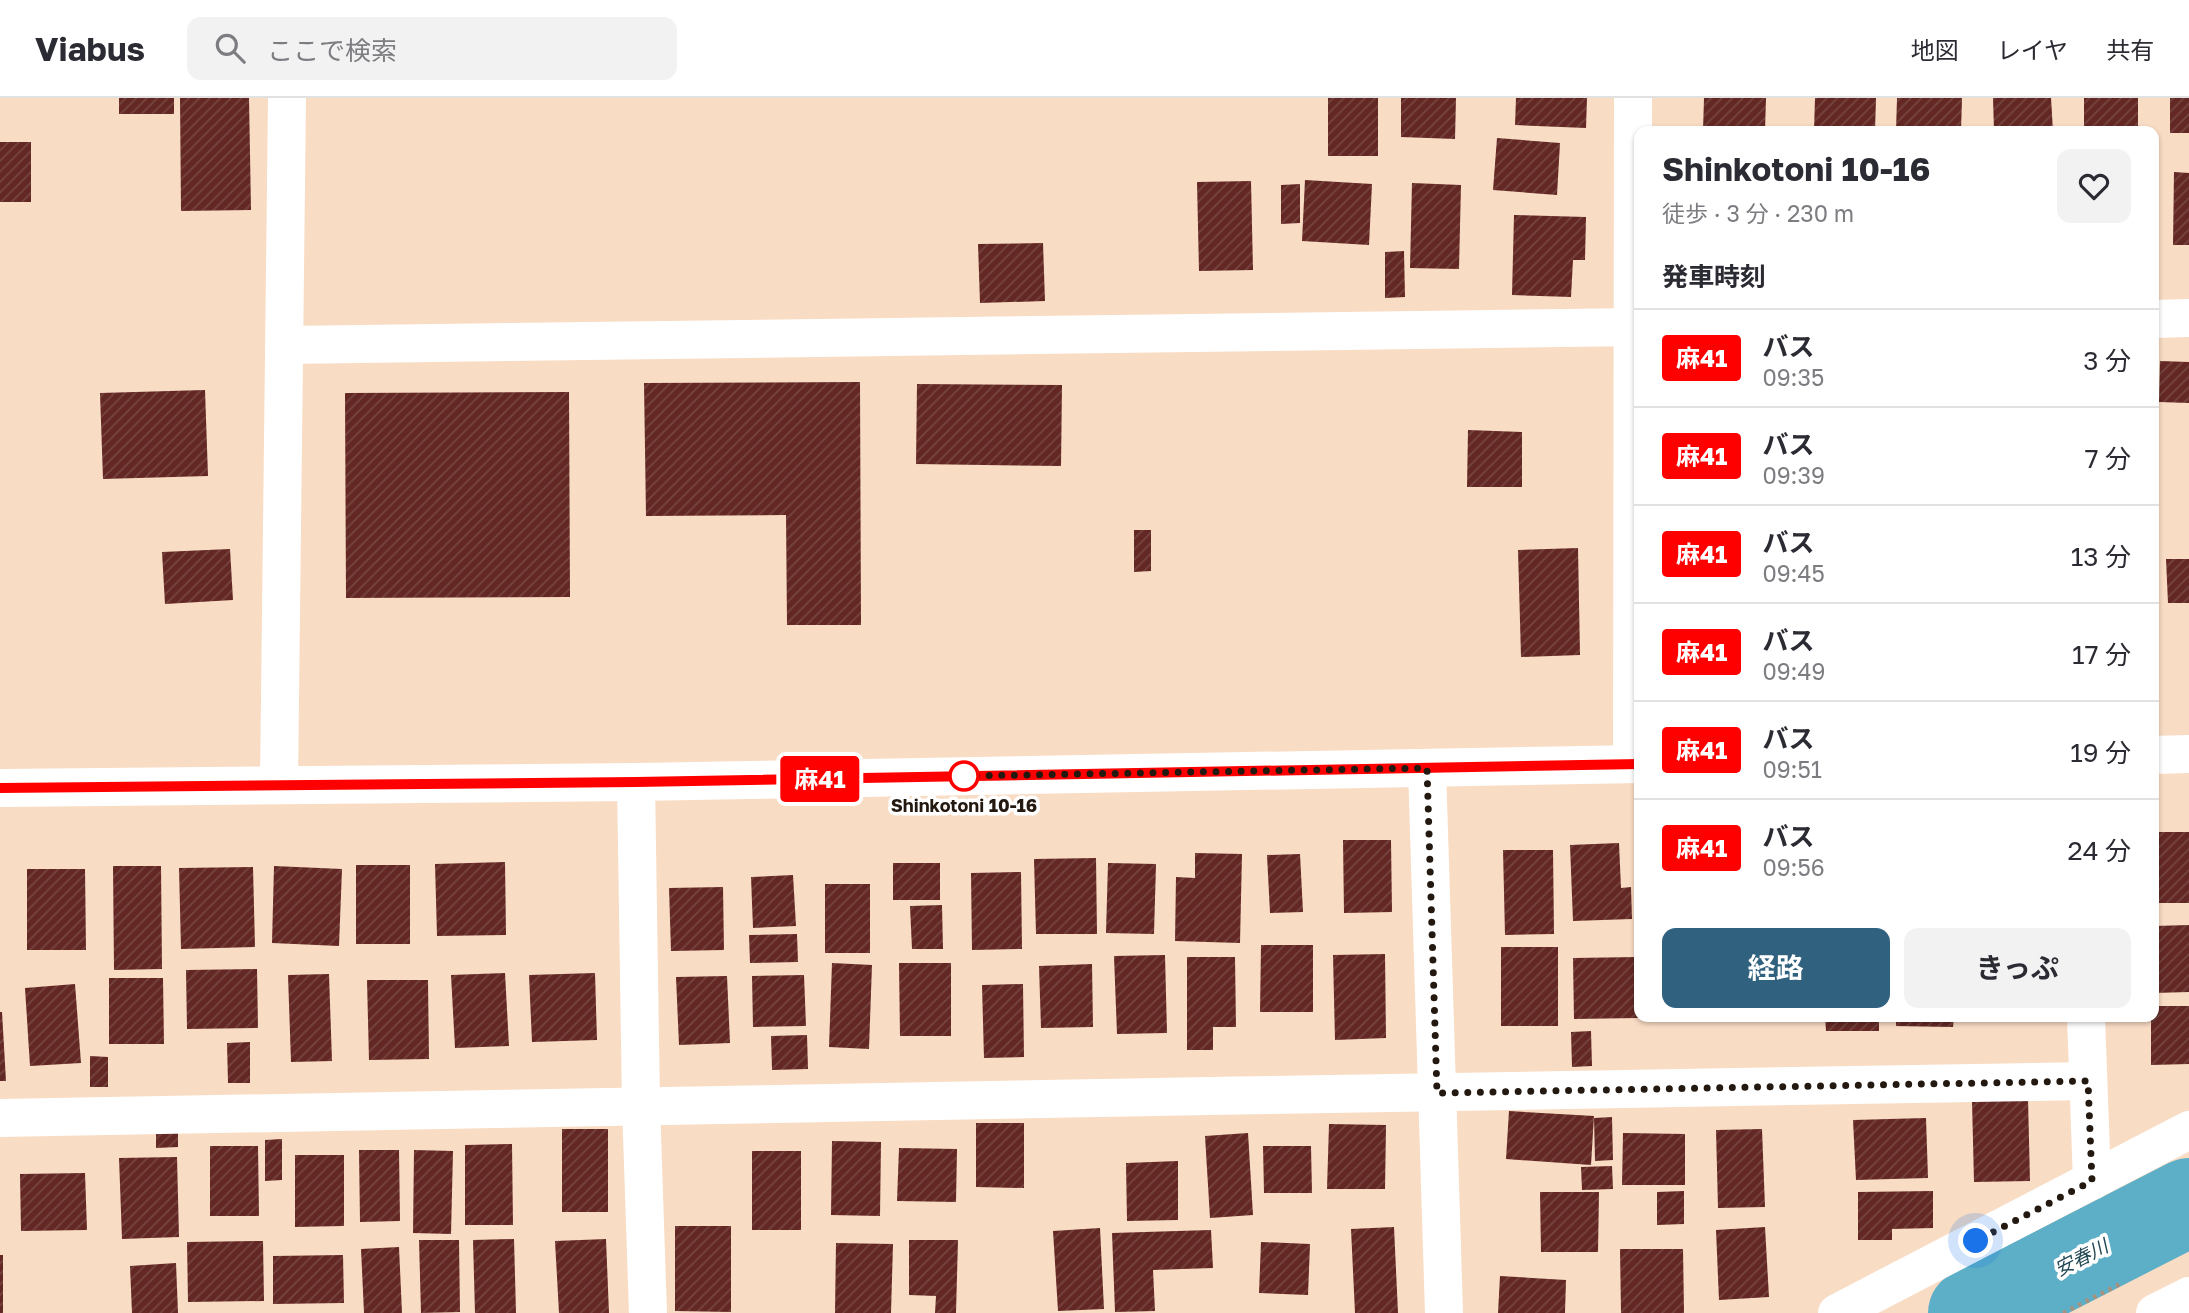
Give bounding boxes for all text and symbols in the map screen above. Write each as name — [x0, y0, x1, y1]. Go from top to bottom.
search box — [187, 17, 677, 80]
text: Viabus — [35, 29, 145, 68]
icon: search — [211, 29, 249, 67]
text: ここで検索 — [267, 35, 397, 66]
text: 地図 — [1911, 35, 1959, 64]
text: レイヤ — [1997, 35, 2068, 64]
text: 共有 — [2106, 35, 2154, 64]
text: Shinkotoni 10-16 — [1662, 149, 1930, 188]
button: heart — [2057, 149, 2131, 223]
text: 徒歩 · 3 分 · 230 m — [1662, 199, 1854, 227]
text: 発車時刻 — [1662, 261, 1766, 292]
text: バス — [1762, 331, 1814, 362]
text: 麻41 — [1676, 343, 1727, 372]
text: 3 分 — [2083, 345, 2131, 376]
text: 09:35 — [1762, 363, 1824, 391]
text: バス — [1762, 429, 1814, 460]
text: 麻41 — [1676, 441, 1727, 470]
text: 7 分 — [2085, 443, 2131, 474]
text: 09:39 — [1762, 461, 1825, 489]
text: バス — [1762, 527, 1814, 558]
text: 麻41 — [1676, 539, 1727, 568]
text: 13 分 — [2071, 541, 2131, 572]
text: 09:45 — [1762, 559, 1825, 587]
text: バス — [1762, 625, 1814, 656]
text: 麻41 — [1676, 637, 1727, 666]
text: 17 分 — [2072, 639, 2131, 670]
text: 09:49 — [1762, 657, 1825, 685]
text: バス — [1762, 723, 1814, 754]
text: 麻41 — [1676, 735, 1727, 764]
text: 19 分 — [2070, 737, 2131, 768]
text: 09:51 — [1762, 755, 1822, 783]
line badge: 麻41 — [780, 756, 860, 802]
marker: Shinkotoni 10-16 — [949, 761, 979, 791]
text: 麻41 — [794, 764, 846, 793]
place label: Shinkotoni 10-16 — [891, 794, 1037, 816]
text: バス — [1762, 821, 1814, 852]
text: 麻41 — [1676, 833, 1727, 862]
text: 24 分 — [2068, 835, 2131, 866]
text: 09:56 — [1762, 853, 1825, 881]
button: 経路 — [1662, 928, 1890, 1008]
button: きっぷ — [1904, 928, 2131, 1008]
your location — [1958, 1223, 1993, 1258]
water label: 安春川 — [2050, 1233, 2113, 1280]

